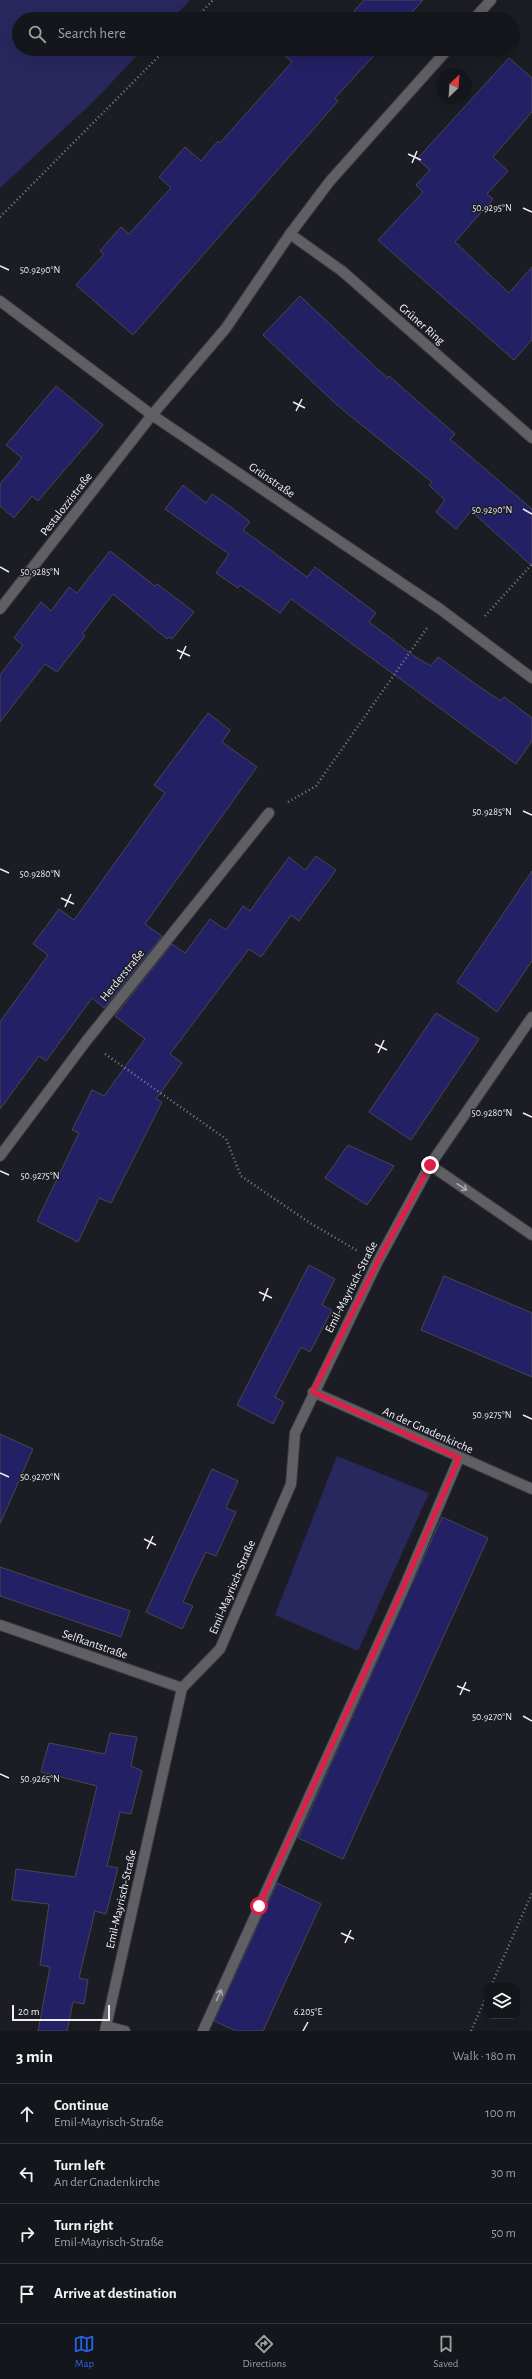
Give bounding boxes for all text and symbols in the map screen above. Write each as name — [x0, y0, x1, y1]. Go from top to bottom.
search box — [12, 12, 520, 56]
icon: search — [26, 23, 48, 45]
text: Search here — [58, 26, 126, 41]
north arrow — [436, 68, 472, 104]
text: 50.9295°N — [472, 203, 512, 213]
text: 50.9290°N — [20, 265, 60, 275]
street label: Grüner Ring — [397, 301, 447, 347]
street label: Grünstraße — [247, 460, 297, 500]
street label: Pestalozzistraße — [38, 470, 94, 538]
text: 50.9290°N — [472, 505, 512, 515]
text: 50.9285°N — [20, 567, 60, 577]
text: 50.9285°N — [472, 807, 512, 817]
text: 50.9280°N — [20, 869, 60, 879]
street label: Herderstraße — [98, 947, 146, 1003]
text: 50.9280°N — [472, 1108, 512, 1118]
route end — [421, 1156, 439, 1174]
text: 50.9275°N — [20, 1171, 60, 1181]
one-way arrow — [456, 1183, 468, 1191]
street label: Emil-Mayrisch-Straße — [323, 1239, 380, 1335]
street label: An der Gnadenkirche — [381, 1405, 475, 1455]
text: 50.9275°N — [472, 1410, 512, 1420]
text: 50.9270°N — [20, 1472, 60, 1482]
street label: Emil-Mayrisch-Straße — [207, 1538, 258, 1636]
street label: Selfkantstraße — [61, 1627, 129, 1661]
text: 50.9270°N — [472, 1712, 512, 1722]
text: 50.9265°N — [20, 1774, 60, 1784]
street label: Emil-Mayrisch-Straße — [104, 1848, 139, 1950]
route start — [250, 1897, 268, 1915]
map controls — [484, 1983, 520, 2019]
button: layers — [484, 1983, 520, 2019]
one-way arrow — [216, 1990, 223, 2002]
scale bar — [12, 2003, 110, 2022]
text: 20 m — [18, 2006, 39, 2017]
text: 6.205°E — [294, 2007, 323, 2017]
text: 3 min — [16, 2048, 53, 2065]
text: Walk · 180 m — [453, 2050, 516, 2063]
text: Continue — [54, 2098, 109, 2113]
icon: ahead — [16, 2103, 38, 2125]
text: 100 m — [485, 2107, 516, 2120]
text: Emil-Mayrisch-Straße — [54, 2116, 163, 2129]
text: Turn left — [54, 2158, 105, 2173]
icon: left — [16, 2163, 38, 2185]
text: 30 m — [491, 2167, 516, 2180]
text: An der Gnadenkirche — [54, 2176, 160, 2189]
text: Turn right — [54, 2218, 113, 2233]
icon: right — [16, 2223, 38, 2245]
text: 50 m — [491, 2227, 516, 2240]
text: Emil-Mayrisch-Straße — [54, 2236, 163, 2249]
icon: arrive — [16, 2283, 38, 2305]
text: Arrive at destination — [54, 2286, 177, 2301]
tab: Map — [73, 2333, 95, 2370]
tab: Directions — [242, 2333, 286, 2370]
tab: Saved — [433, 2333, 458, 2370]

